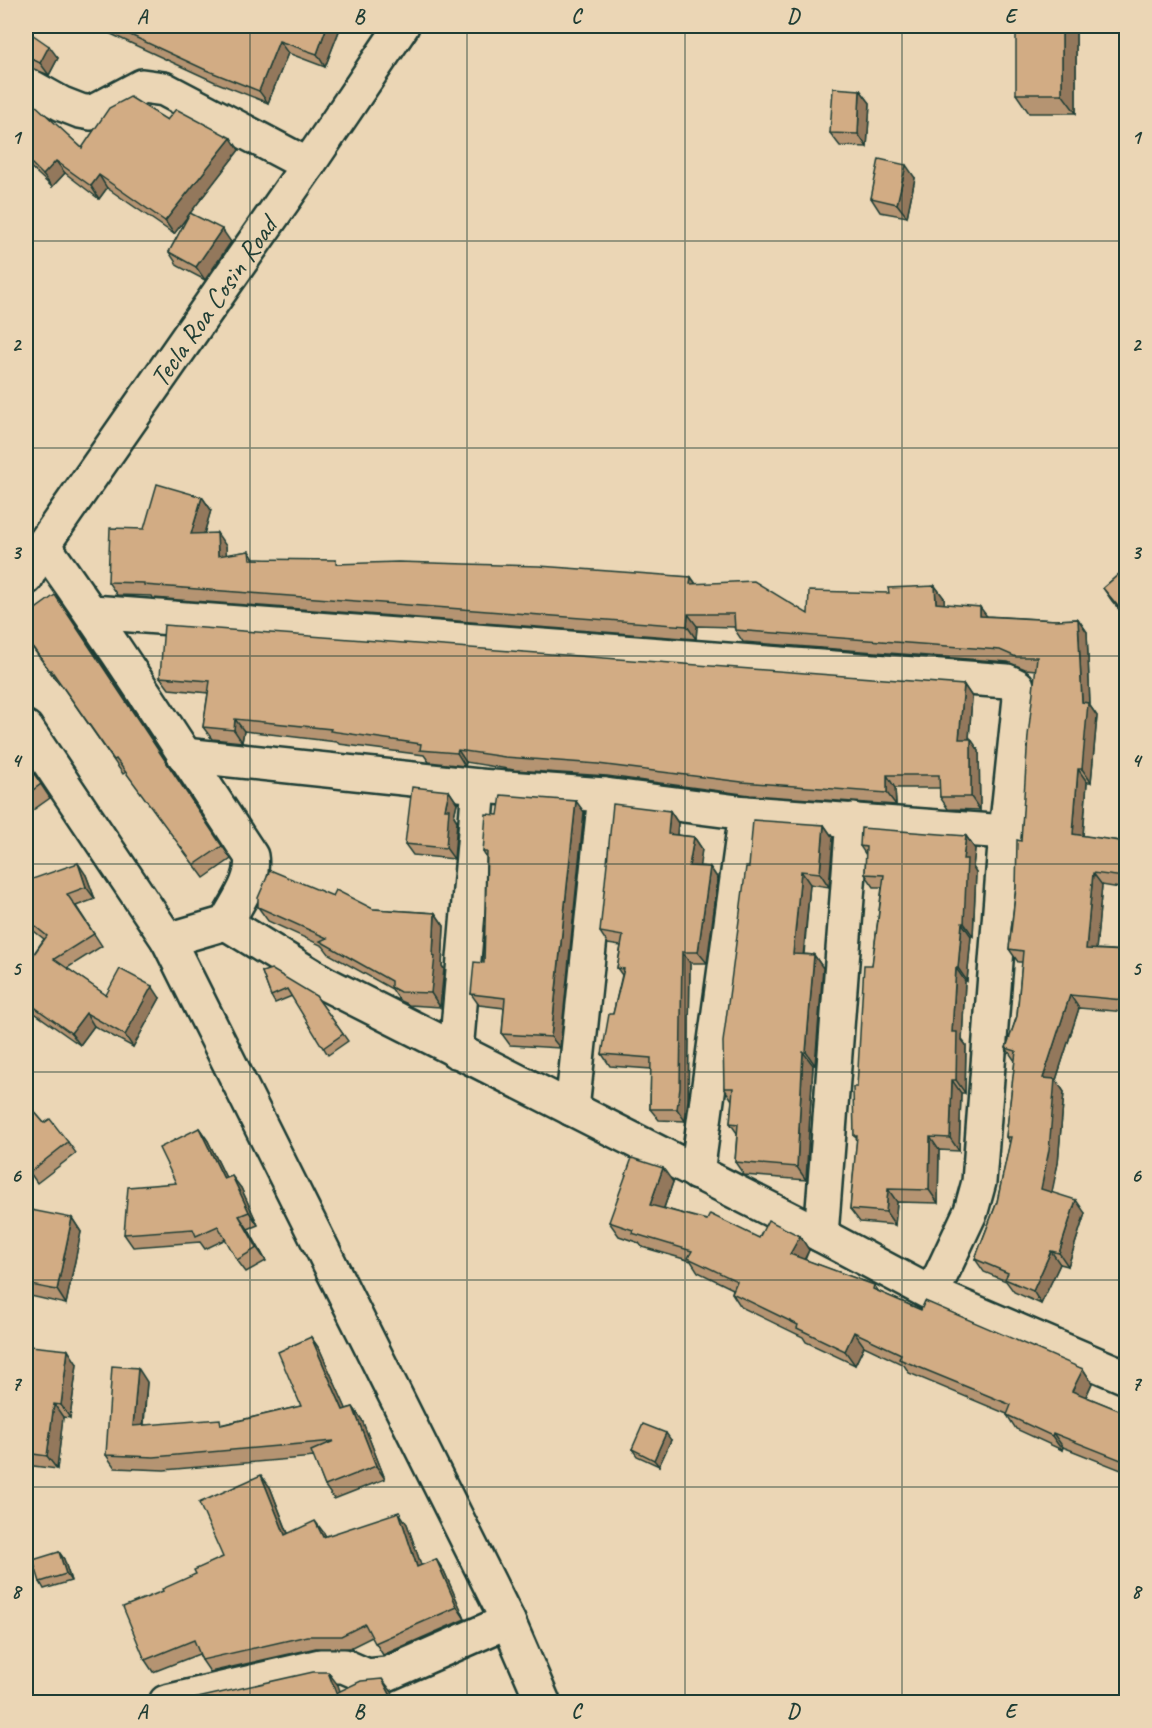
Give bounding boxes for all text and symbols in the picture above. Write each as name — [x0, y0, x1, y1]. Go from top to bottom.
text: A — [137, 4, 149, 29]
text: B — [354, 4, 366, 29]
text: C — [571, 4, 583, 29]
text: D — [787, 4, 801, 29]
text: E — [1005, 4, 1019, 29]
text: 1 — [12, 125, 23, 150]
text: 1 — [1132, 125, 1143, 150]
street label: Tecla Roa Cosin Road — [142, 207, 287, 394]
text: 2 — [12, 332, 23, 357]
text: 2 — [1132, 332, 1143, 357]
text: 3 — [12, 540, 23, 565]
text: 3 — [1132, 540, 1143, 565]
text: 4 — [12, 748, 24, 773]
text: 4 — [1132, 748, 1144, 773]
text: 5 — [12, 956, 23, 981]
text: 5 — [1132, 956, 1143, 981]
text: 6 — [11, 1163, 22, 1188]
text: 6 — [1131, 1163, 1142, 1188]
text: 7 — [12, 1371, 23, 1396]
text: 7 — [1132, 1371, 1143, 1396]
text: 8 — [12, 1579, 24, 1604]
text: 8 — [1132, 1579, 1144, 1604]
text: A — [137, 1699, 149, 1724]
text: B — [354, 1699, 366, 1724]
text: C — [571, 1699, 583, 1724]
text: D — [787, 1699, 801, 1724]
text: E — [1005, 1699, 1019, 1724]

